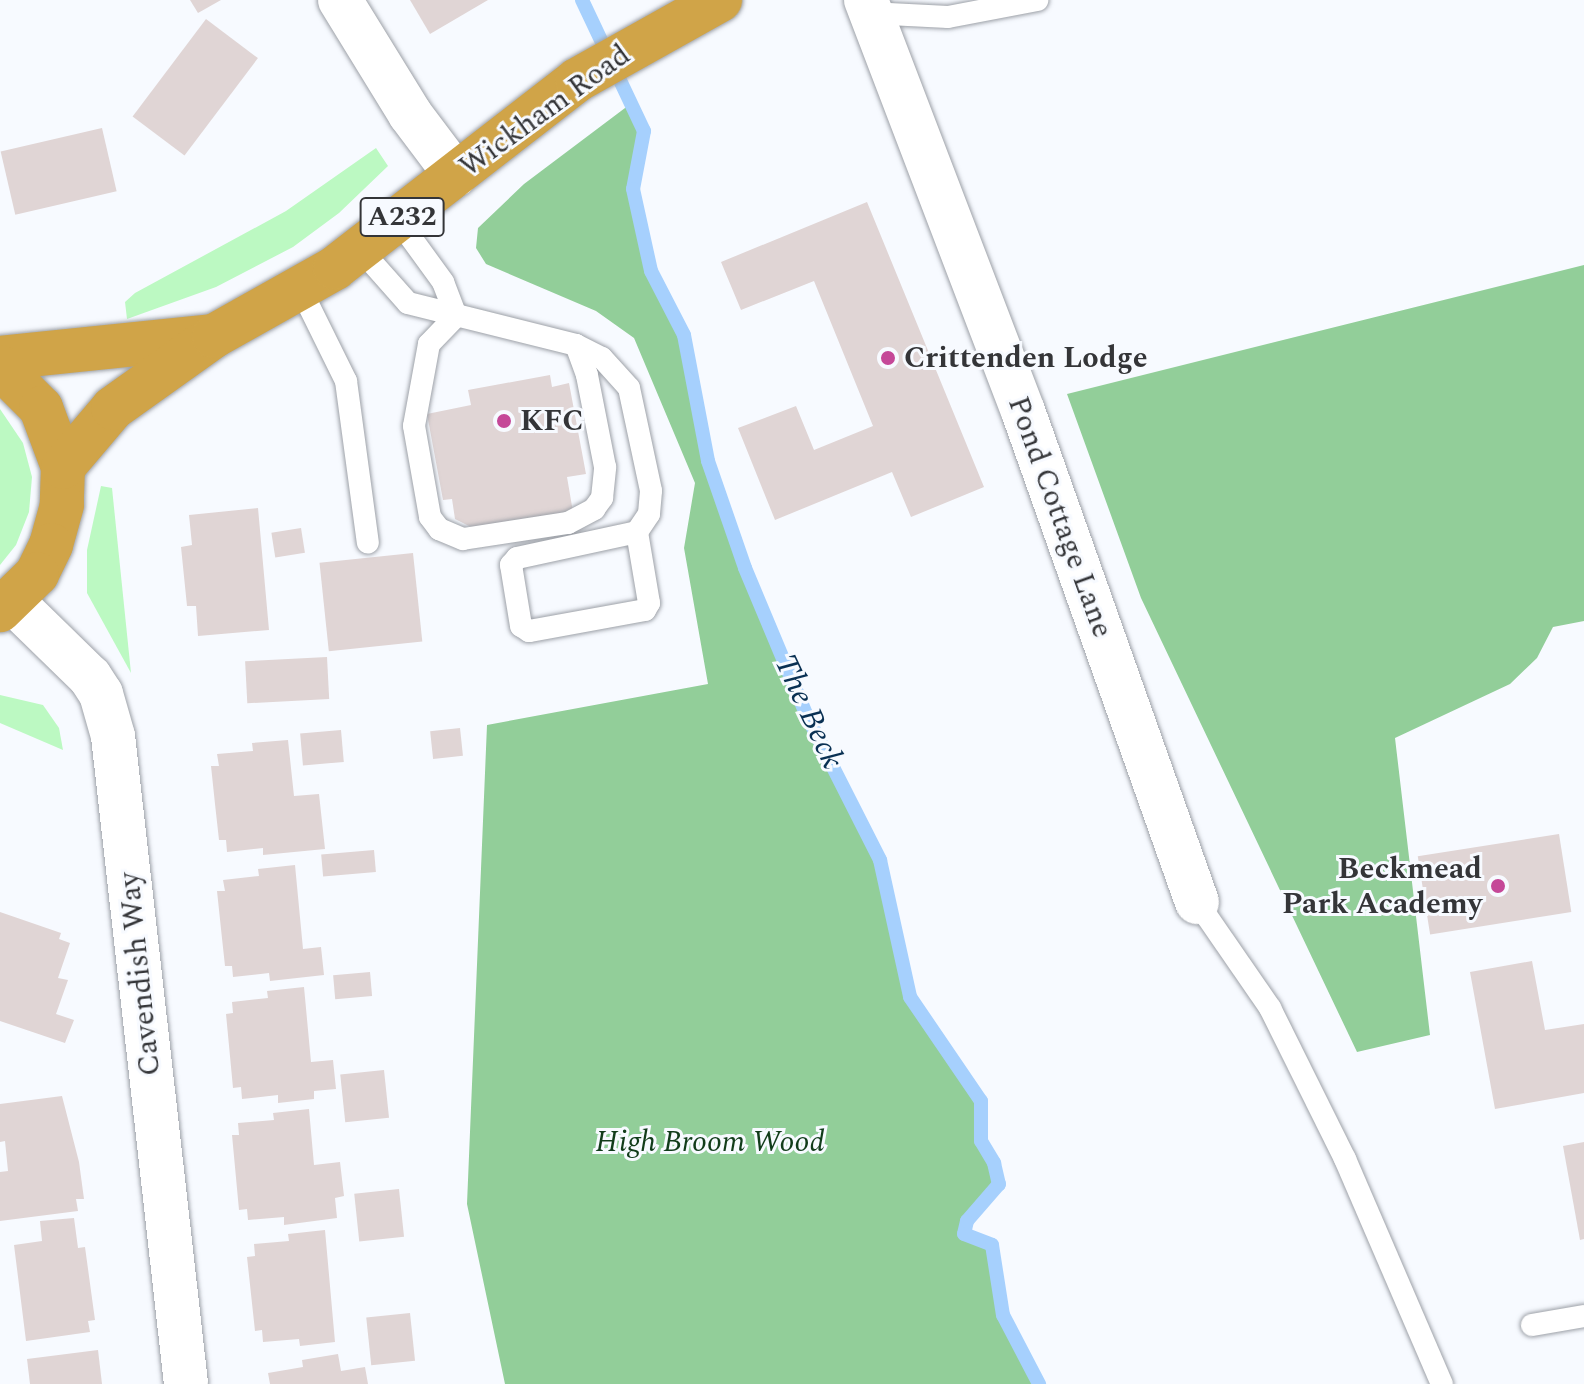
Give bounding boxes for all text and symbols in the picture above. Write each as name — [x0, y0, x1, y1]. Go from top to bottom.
street label: Wickham Road — [453, 37, 637, 185]
road number: A232 — [358, 193, 446, 241]
place label: Crittenden Lodge — [904, 340, 1148, 376]
marker: Crittenden Lodge — [879, 349, 897, 367]
street label: Pond Cottage Lane — [1000, 392, 1120, 642]
place label: KFC — [520, 403, 583, 439]
marker: KFC — [495, 412, 513, 430]
water label: The Beck — [765, 649, 851, 775]
place label: Beckmead Park Academy — [1282, 851, 1482, 922]
street label: Cavendish Way — [111, 870, 169, 1078]
marker: Beckmead Park Academy — [1489, 877, 1507, 895]
park label: High Broom Wood — [595, 1124, 825, 1160]

